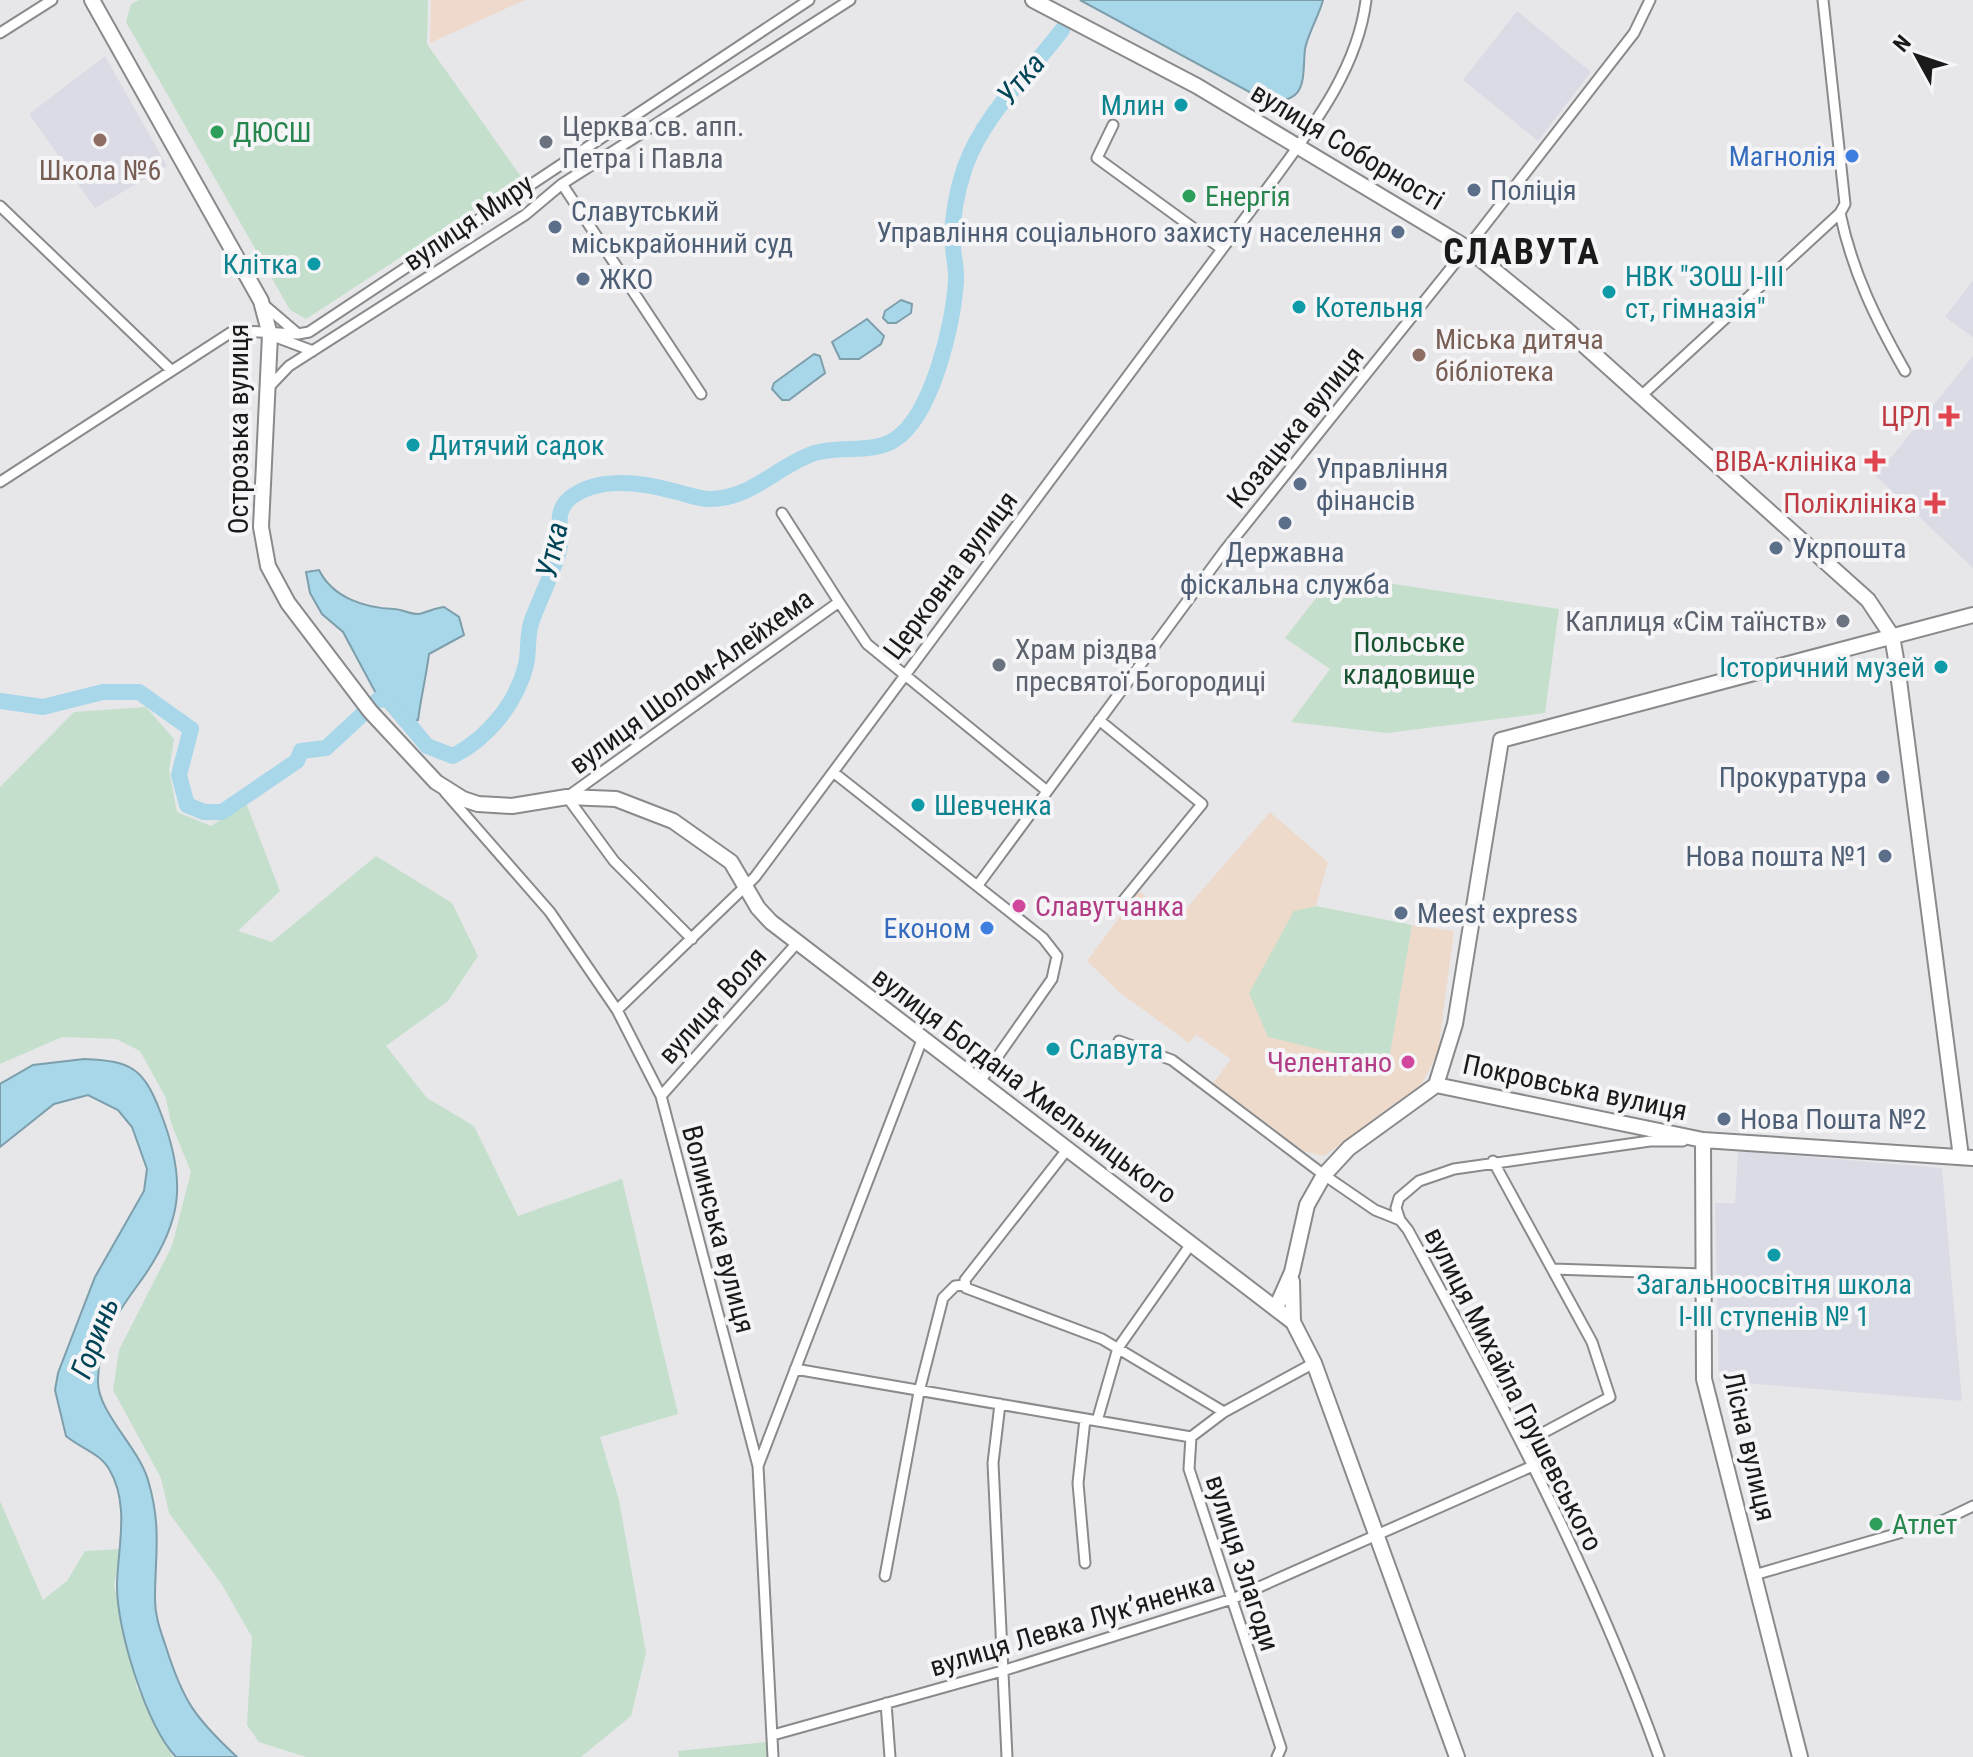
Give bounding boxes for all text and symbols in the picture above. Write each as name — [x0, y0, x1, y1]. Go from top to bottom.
north arrow — [1877, 16, 1957, 96]
text: N — [1888, 30, 1916, 57]
water label: Утка — [989, 46, 1052, 111]
street label: вулиця Соборності — [1245, 76, 1450, 217]
place label: Млин — [1101, 89, 1165, 122]
marker: Млин — [1172, 96, 1190, 114]
place label: Церква св. апп. Петра і Павла — [562, 110, 744, 175]
place label: ДЮСШ — [233, 116, 312, 149]
marker: ДЮСШ — [208, 123, 226, 141]
marker: Школа №6 — [91, 131, 109, 149]
marker: Церква св. апп. Петра і Павла — [537, 133, 555, 151]
place label: Магнолія — [1729, 140, 1836, 173]
marker: Магнолія — [1843, 147, 1861, 165]
place label: Школа №6 — [39, 154, 161, 187]
street label: вулиця Миру — [397, 167, 540, 278]
place label: Поліція — [1490, 174, 1577, 207]
place label: Енергія — [1205, 180, 1290, 213]
marker: Поліція — [1465, 181, 1483, 199]
marker: Енергія — [1180, 187, 1198, 205]
place label: Славутський міськрайонний суд — [571, 195, 793, 260]
place label: Управління соціального захисту населення — [877, 216, 1382, 249]
marker: Славутський міськрайонний суд — [546, 218, 564, 236]
marker: Управління соціального захисту населення — [1389, 223, 1407, 241]
district label: СЛАВУТА — [1443, 231, 1601, 273]
place label: Клітка — [223, 248, 298, 281]
marker: Клітка — [305, 255, 323, 273]
place label: НВК "ЗОШ І-ІІІ ст, гімназія" — [1625, 260, 1784, 325]
place label: ЖКО — [599, 263, 653, 296]
marker: ЖКО — [574, 270, 592, 288]
marker: НВК "ЗОШ І-ІІІ ст, гімназія" — [1600, 283, 1618, 301]
place label: Котельня — [1315, 291, 1423, 324]
marker: Котельня — [1290, 298, 1308, 316]
place label: Міська дитяча бібліотека — [1435, 323, 1604, 388]
street label: Острозька вулиця — [222, 324, 255, 534]
street label: Козацька вулиця — [1220, 340, 1371, 515]
marker: Міська дитяча бібліотека — [1410, 346, 1428, 364]
place label: ЦРЛ — [1881, 400, 1931, 433]
marker: ЦРЛ — [1938, 405, 1960, 427]
place label: Дитячий садок — [429, 429, 604, 462]
marker: Дитячий садок — [404, 436, 422, 454]
place label: ВІВА-клініка — [1715, 445, 1857, 478]
marker: ВІВА-клініка — [1864, 450, 1886, 472]
place label: Управління фінансів — [1316, 452, 1448, 517]
marker: Управління фінансів — [1291, 475, 1309, 493]
street label: Церковна вулиця — [876, 485, 1024, 666]
place label: Поліклініка — [1783, 487, 1917, 520]
marker: Поліклініка — [1924, 492, 1946, 514]
marker: Державна фіскальна служба — [1276, 514, 1294, 532]
water label: Утка — [528, 519, 575, 581]
place label: Укрпошта — [1792, 532, 1906, 565]
place label: Державна фіскальна служба — [1180, 536, 1390, 601]
marker: Укрпошта — [1767, 539, 1785, 557]
street label: вулиця Шолом-Алейхема — [563, 582, 820, 781]
place label: Каплиця «Сім таїнств» — [1565, 605, 1827, 638]
marker: Каплиця «Сім таїнств» — [1834, 612, 1852, 630]
park label: Польське кладовище — [1343, 626, 1475, 691]
place label: Храм різдва пресвятої Богородиці — [1015, 633, 1266, 698]
place label: Історичний музей — [1719, 651, 1925, 684]
marker: Храм різдва пресвятої Богородиці — [990, 656, 1008, 674]
marker: Історичний музей — [1932, 658, 1950, 676]
place label: Прокуратура — [1719, 761, 1867, 794]
marker: Прокуратура — [1874, 768, 1892, 786]
place label: Шевченка — [934, 789, 1052, 822]
marker: Шевченка — [909, 796, 927, 814]
place label: Нова пошта №1 — [1685, 840, 1869, 873]
marker: Нова пошта №1 — [1876, 847, 1894, 865]
place label: Славутчанка — [1035, 890, 1184, 923]
marker: Славутчанка — [1010, 897, 1028, 915]
place label: Meest express — [1417, 897, 1578, 930]
marker: Meest express — [1392, 904, 1410, 922]
place label: Економ — [883, 912, 971, 945]
marker: Економ — [978, 919, 996, 937]
street label: вулиця Воля — [651, 940, 773, 1070]
street label: вулиця Богдана Хмельницького — [866, 960, 1183, 1211]
place label: Славута — [1069, 1033, 1163, 1066]
marker: Славута — [1044, 1040, 1062, 1058]
place label: Челентано — [1267, 1046, 1392, 1079]
street label: Покровська вулиця — [1460, 1048, 1690, 1127]
marker: Челентано — [1399, 1053, 1417, 1071]
place label: Нова Пошта №2 — [1740, 1103, 1927, 1136]
marker: Нова Пошта №2 — [1715, 1110, 1733, 1128]
street label: Волинська вулиця — [675, 1122, 762, 1337]
street label: вулиця Михайла Грушевського — [1417, 1222, 1610, 1557]
marker: Загальноосвітня школа І-ІІІ ступенів № 1 — [1765, 1246, 1783, 1264]
place label: Загальноосвітня школа І-ІІІ ступенів № 1 — [1636, 1268, 1912, 1333]
water label: Горинь — [63, 1292, 126, 1383]
street label: Лісна вулиця — [1716, 1368, 1783, 1524]
street label: вулиця Злагоди — [1199, 1471, 1286, 1655]
place label: Атлет — [1892, 1508, 1957, 1541]
marker: Атлет — [1867, 1515, 1885, 1533]
street label: вулиця Левка Лукʼяненка — [926, 1565, 1218, 1684]

